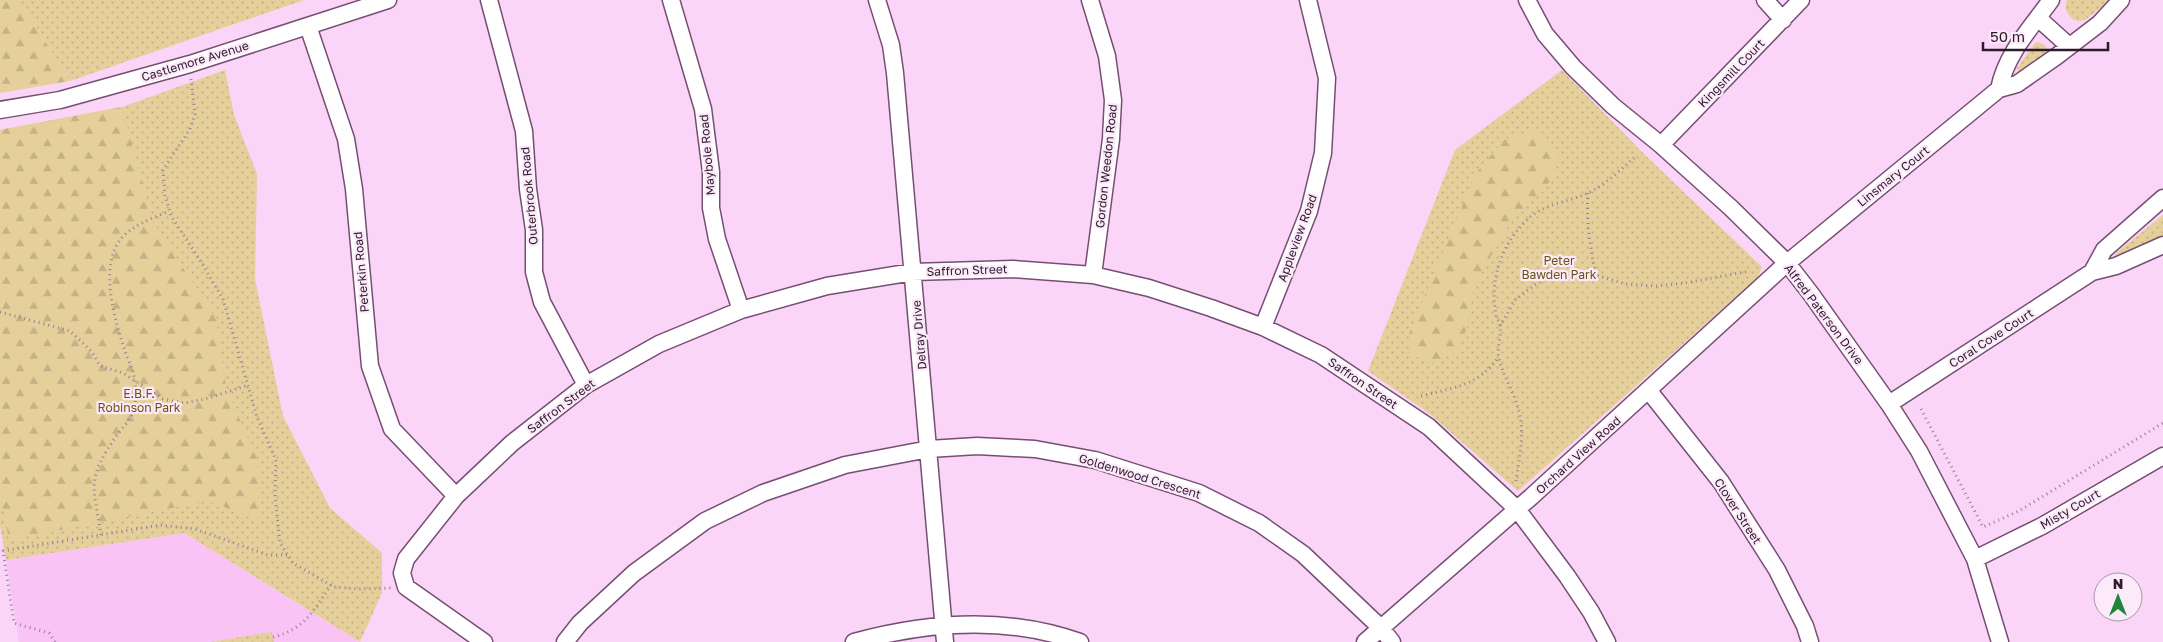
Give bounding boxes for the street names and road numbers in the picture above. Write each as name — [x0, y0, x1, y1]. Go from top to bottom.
street label: Kingsmill Court — [1695, 35, 1768, 110]
street label: Castlemore Avenue — [140, 38, 251, 84]
street label: Gordon Weedon Road — [1092, 103, 1120, 229]
street label: Maybole Road — [696, 114, 718, 196]
street label: Linsmary Court — [1854, 142, 1932, 210]
street label: Outerbrook Road — [517, 146, 541, 246]
street label: Appleview Road — [1274, 192, 1320, 284]
street label: Peterkin Road — [350, 231, 372, 313]
street label: Saffron Street — [926, 261, 1008, 279]
street label: Alfred Paterson Drive — [1781, 261, 1867, 367]
street label: Delray Drive — [908, 300, 930, 370]
street label: Coral Cove Court — [1946, 305, 2036, 371]
street label: Saffron Street — [1325, 354, 1401, 412]
street label: Saffron Street — [524, 376, 598, 436]
street label: Orchard View Road — [1532, 413, 1624, 497]
street label: Goldenwood Crescent — [1077, 450, 1203, 502]
street label: Clover Street — [1711, 475, 1765, 547]
street label: Misty Court — [2037, 486, 2103, 532]

